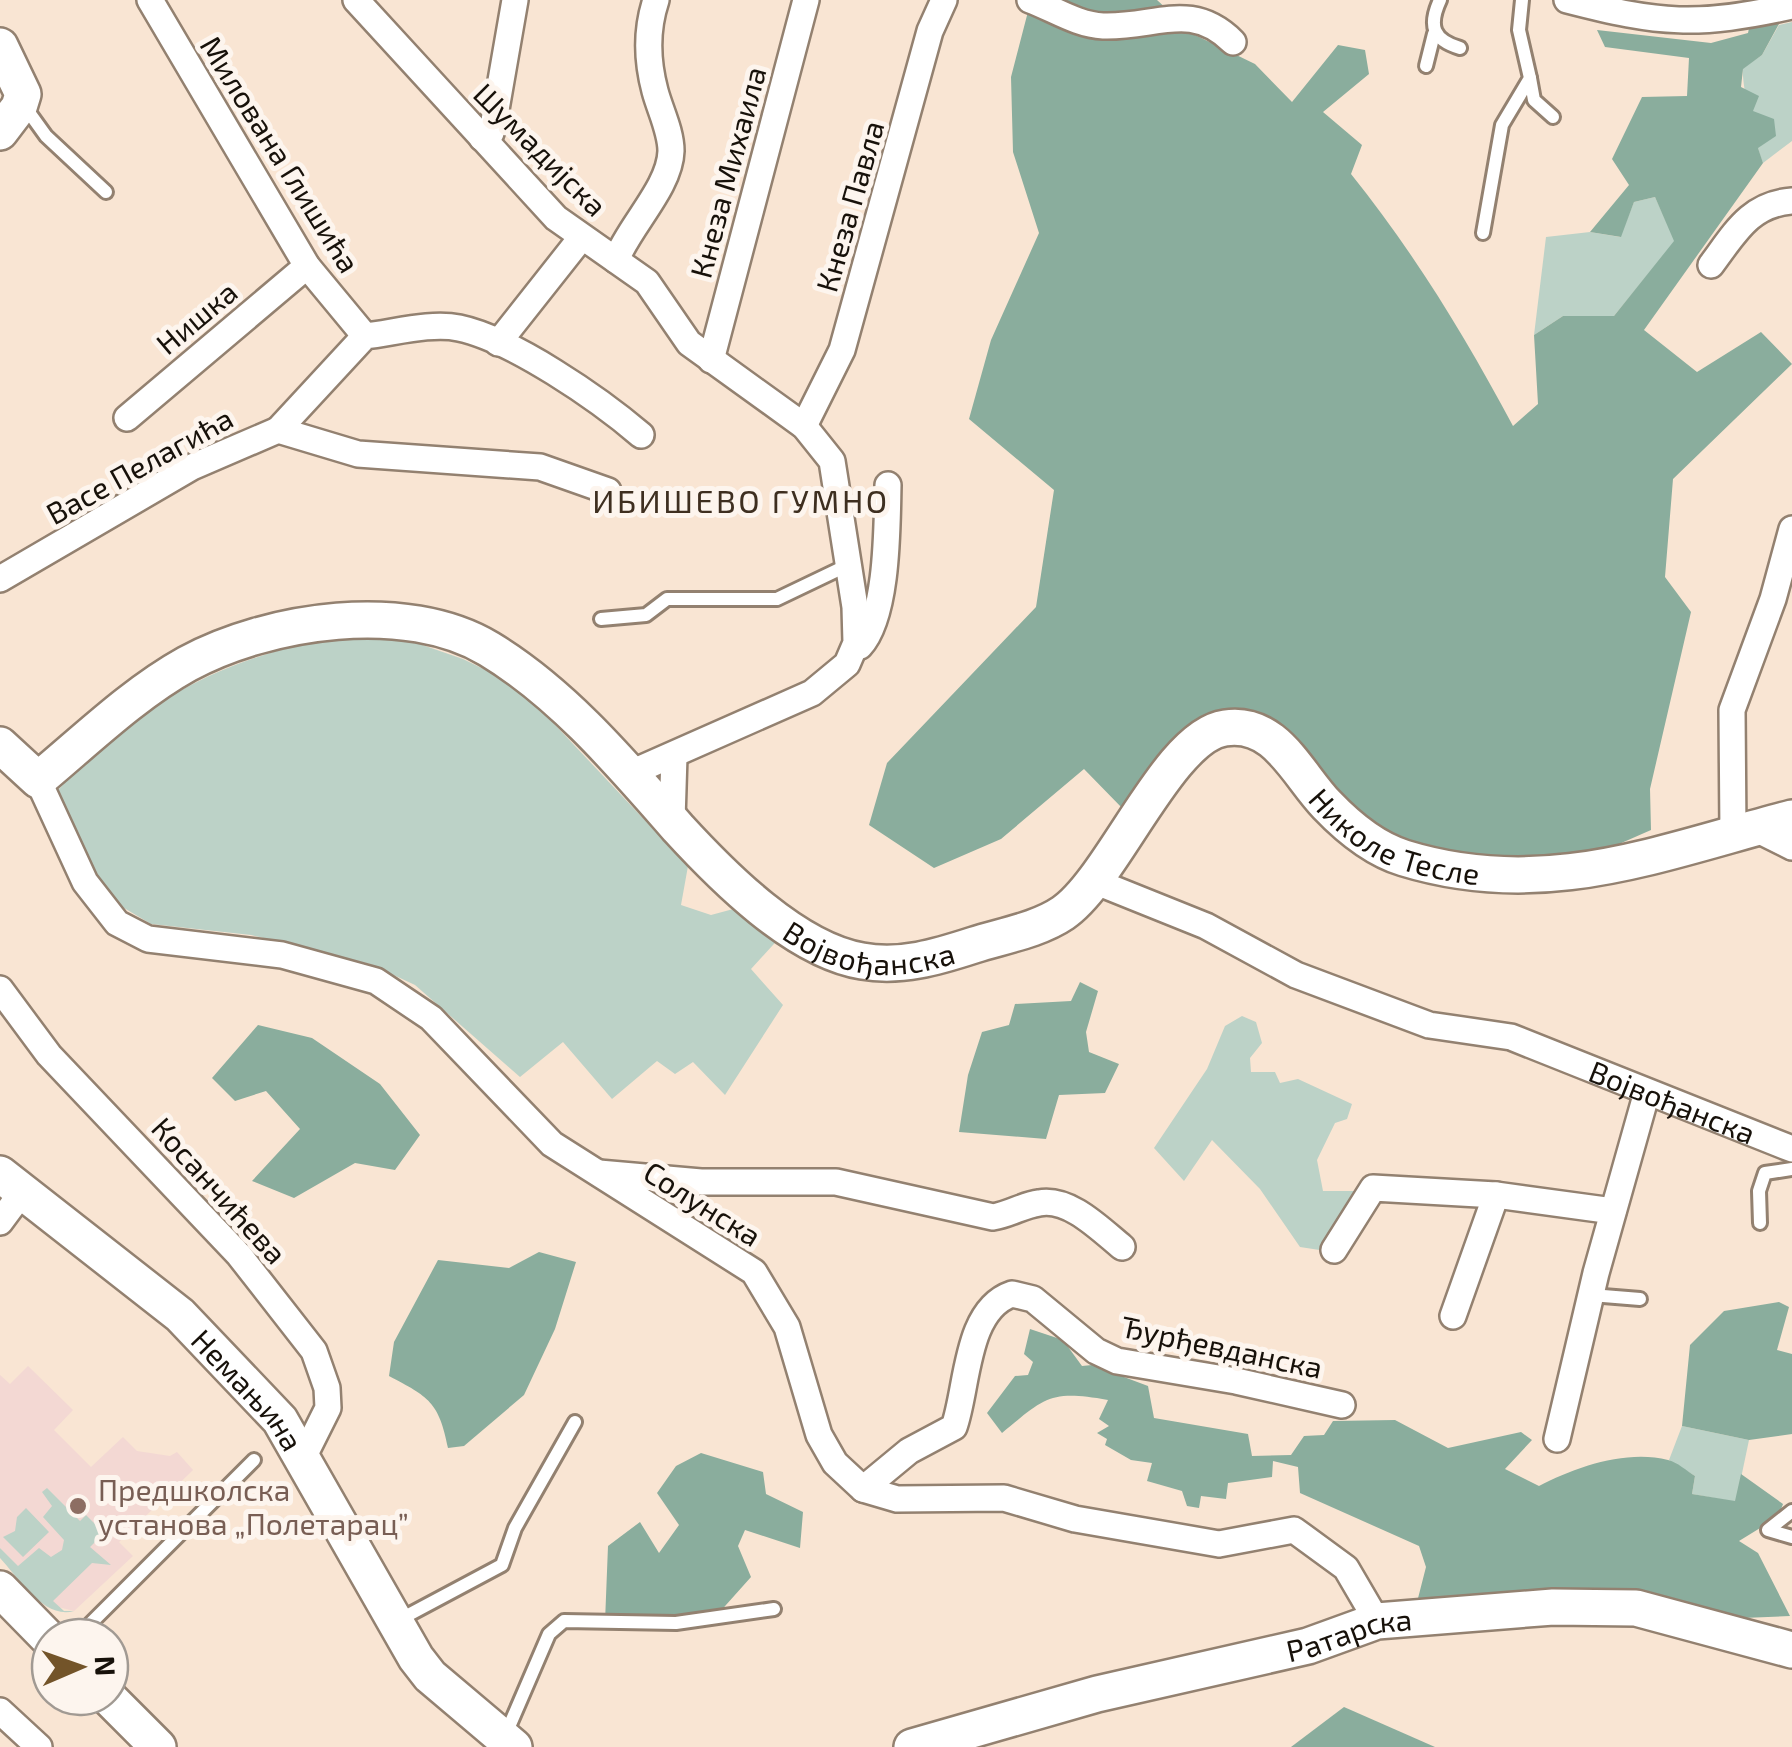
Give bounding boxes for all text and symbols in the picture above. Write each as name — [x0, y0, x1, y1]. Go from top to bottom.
street label: Милована Глишића — [194, 29, 368, 279]
street label: Кнеза Михаила — [682, 62, 772, 282]
street label: Шумадијска — [466, 75, 615, 224]
street label: Кнеза Павла — [807, 116, 891, 296]
street label: Нишка — [148, 273, 244, 361]
street label: Васе Пелагића — [39, 399, 239, 531]
district label: ИБИШЕВО ГУМНО — [592, 481, 890, 519]
street label: Николе Тесле — [1302, 780, 1482, 891]
street label: Војвођанска — [777, 913, 959, 982]
street label: Војвођанска — [1584, 1052, 1761, 1151]
street label: Косанчићева — [145, 1110, 295, 1270]
street label: Солунска — [637, 1153, 768, 1254]
street label: Ђурђевданска — [1118, 1307, 1326, 1386]
street label: Немањина — [185, 1321, 311, 1457]
place label: Предшколска установа „Полетарац” — [98, 1471, 409, 1542]
marker: Предшколска установа „Полетарац” — [67, 1495, 89, 1517]
street label: Ратарска — [1282, 1600, 1413, 1668]
north arrow — [30, 1617, 130, 1717]
text: N — [89, 1655, 123, 1677]

